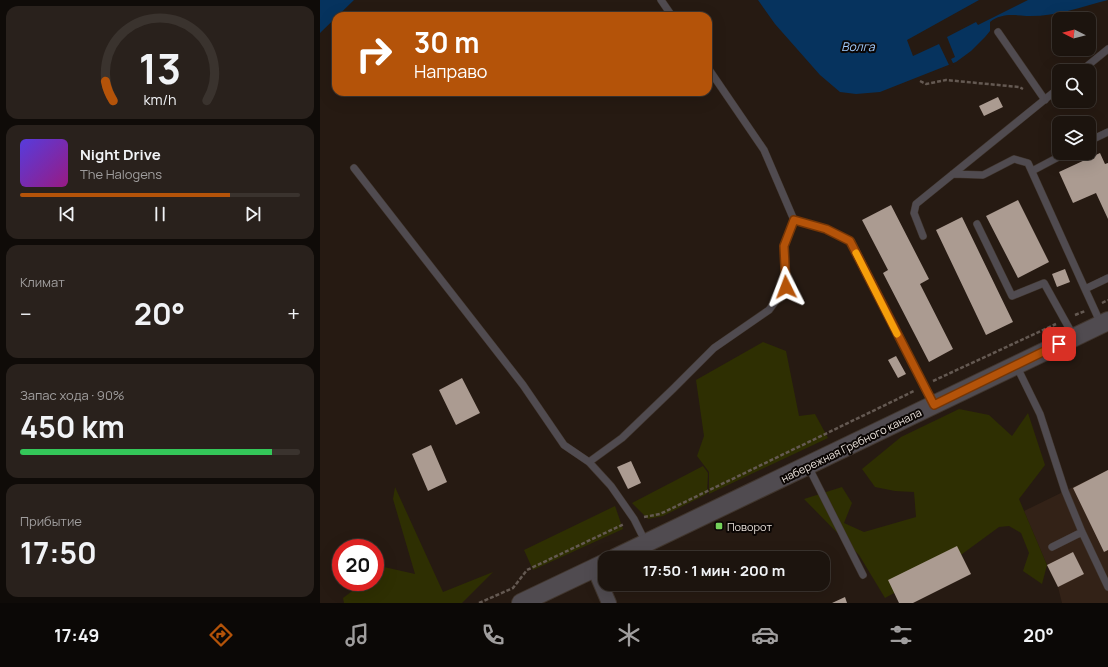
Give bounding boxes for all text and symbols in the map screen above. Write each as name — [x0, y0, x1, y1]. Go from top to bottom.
north arrow — [1052, 12, 1096, 56]
map controls — [1052, 12, 1096, 160]
text: 30 m — [414, 23, 479, 61]
icon: right — [348, 28, 400, 80]
water label: Волга — [841, 38, 876, 55]
text: 13 — [139, 40, 181, 96]
text: Направо — [414, 59, 488, 83]
button: search — [1052, 64, 1096, 108]
text: km/h — [143, 89, 177, 108]
button: layers — [1052, 116, 1096, 160]
text: Night Drive — [80, 144, 161, 165]
text: The Halogens — [80, 165, 162, 183]
icon: previous — [56, 203, 78, 225]
icon: pause — [149, 203, 171, 225]
icon: next — [242, 203, 264, 225]
position arrow — [765, 266, 807, 308]
text: Климат — [20, 273, 65, 291]
text: 20° — [134, 293, 185, 334]
text: − — [20, 299, 32, 329]
text: + — [287, 299, 300, 329]
pin — [1042, 327, 1076, 361]
icon: arrive — [1048, 333, 1070, 355]
text: Запас хода · 90% — [20, 386, 125, 404]
street label: набережная Гребного канала — [778, 404, 924, 486]
text: 450 km — [20, 406, 125, 447]
text: Прибытие — [20, 512, 82, 530]
place label: Поворот — [727, 519, 772, 534]
marker: Поворот — [714, 521, 724, 531]
text: 17:50 — [20, 532, 97, 573]
speed limit sign: 20 — [332, 539, 384, 591]
text: 17:50 · 1 мин · 200 m — [643, 560, 785, 581]
icon: directions — [207, 621, 235, 649]
icon: music — [343, 621, 371, 649]
icon: phone — [479, 621, 507, 649]
icon: climate — [615, 621, 643, 649]
icon: car — [751, 621, 779, 649]
icon: filters — [887, 621, 915, 649]
text: 17:49 — [54, 623, 99, 647]
text: 20° — [1023, 623, 1054, 647]

